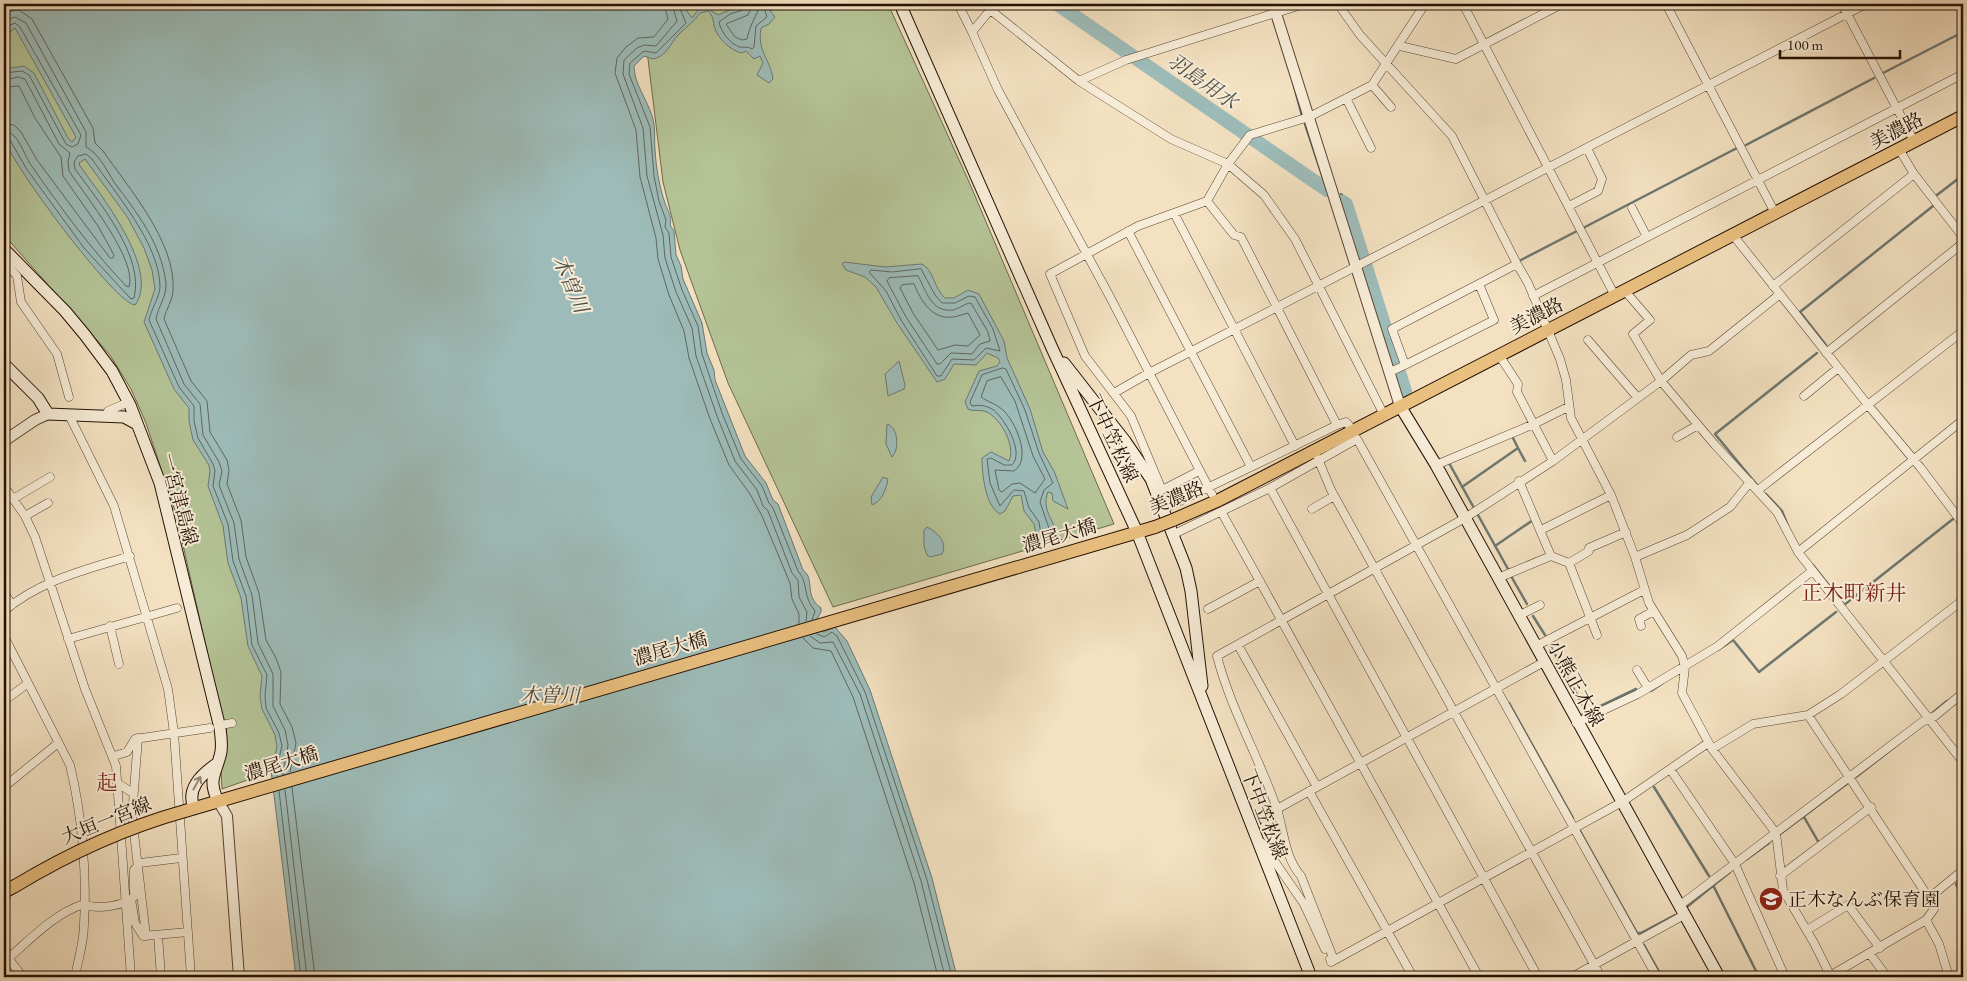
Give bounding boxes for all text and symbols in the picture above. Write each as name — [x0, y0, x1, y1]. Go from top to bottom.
scale bar — [1780, 28, 1900, 60]
text: 100 m — [1787, 35, 1824, 54]
water label: 羽島用水 — [1163, 47, 1245, 116]
street label: 美濃路 — [1865, 106, 1927, 155]
water label: 木曽川 — [547, 251, 595, 319]
street label: 美濃路 — [1505, 291, 1567, 340]
street label: 下中笠松線 — [1081, 390, 1144, 487]
street label: 一宮津島線 — [155, 450, 204, 548]
street label: 美濃路 — [1145, 475, 1207, 520]
street label: 濃尾大橋 — [1019, 513, 1099, 558]
district label: 正木町新井 — [1802, 579, 1907, 606]
street label: 濃尾大橋 — [630, 626, 710, 671]
street label: 小熊正木線 — [1542, 636, 1610, 731]
water label: 木曽川 — [520, 682, 582, 708]
street label: 濃尾大橋 — [241, 740, 321, 787]
street label: 下中笠松線 — [1236, 765, 1293, 863]
district label: 起 — [97, 769, 118, 796]
one-way arrow — [192, 776, 202, 791]
street label: 大垣一宮線 — [57, 791, 155, 850]
school or university icon: 正木なんぶ保育園 — [1758, 886, 1784, 912]
place label: 正木なんぶ保育園 — [1788, 887, 1940, 912]

